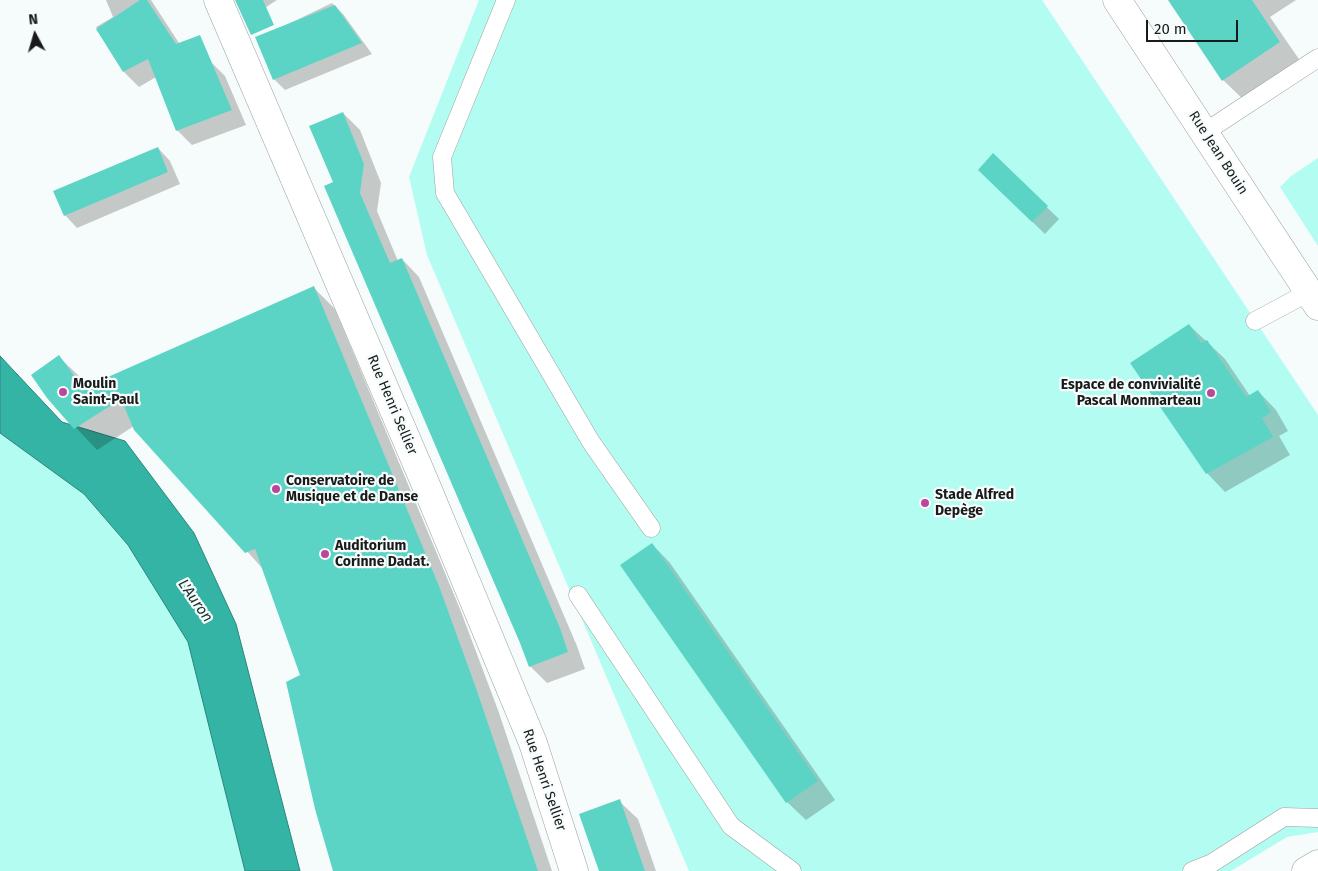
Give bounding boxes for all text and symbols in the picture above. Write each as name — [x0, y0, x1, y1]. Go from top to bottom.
north arrow — [10, 10, 60, 60]
scale bar — [1148, 10, 1240, 42]
text: N — [28, 11, 39, 29]
text: 20 m — [1154, 20, 1187, 38]
street label: Rue Jean Bouin — [1185, 108, 1251, 198]
street label: Rue Henri Sellier — [363, 353, 421, 457]
place label: Moulin Saint-Paul — [73, 376, 139, 408]
place label: Espace de convivialité Pascal Monmarteau — [1061, 377, 1201, 410]
marker: Moulin Saint-Paul — [57, 386, 69, 398]
marker: Espace de convivialité Pascal Monmarteau — [1205, 387, 1217, 399]
place label: Conservatoire de Musique et de Danse — [286, 473, 418, 506]
marker: Conservatoire de Musique et de Danse — [270, 483, 282, 495]
place label: Stade Alfred Depège — [935, 487, 1014, 520]
marker: Stade Alfred Depège — [919, 497, 931, 509]
place label: Auditorium Corinne Dadat. — [335, 538, 429, 570]
marker: Auditorium Corinne Dadat. — [319, 548, 331, 560]
water label: L'Auron — [174, 576, 216, 626]
street label: Rue Henri Sellier — [519, 727, 569, 833]

